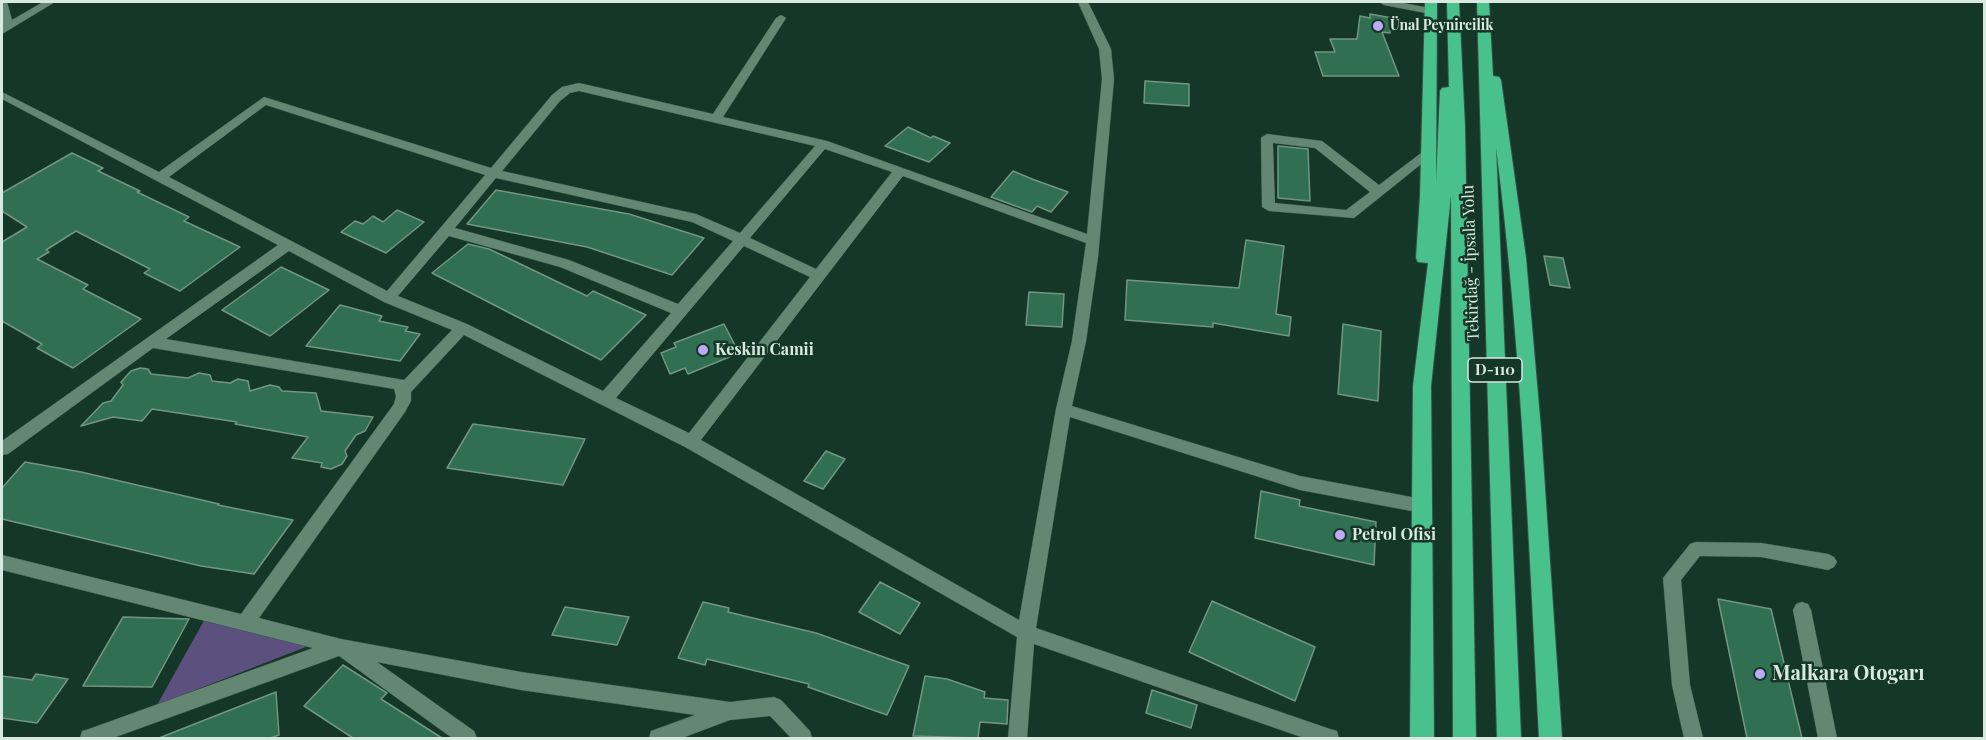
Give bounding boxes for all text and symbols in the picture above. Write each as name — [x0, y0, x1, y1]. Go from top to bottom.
place label: Ünal Peynircilik — [1390, 18, 1493, 34]
marker: Ünal Peynircilik — [1371, 19, 1385, 33]
street label: Tekirdağ - İpsala Yolu — [1459, 185, 1483, 341]
place label: Keskin Camii — [715, 340, 814, 360]
marker: Keskin Camii — [696, 343, 710, 357]
road number: D-110 — [1468, 358, 1522, 382]
place label: Petrol Ofisi — [1352, 525, 1436, 545]
marker: Petrol Ofisi — [1333, 528, 1347, 542]
place label: Malkara Otogarı — [1772, 662, 1924, 686]
marker: Malkara Otogarı — [1753, 667, 1767, 681]

